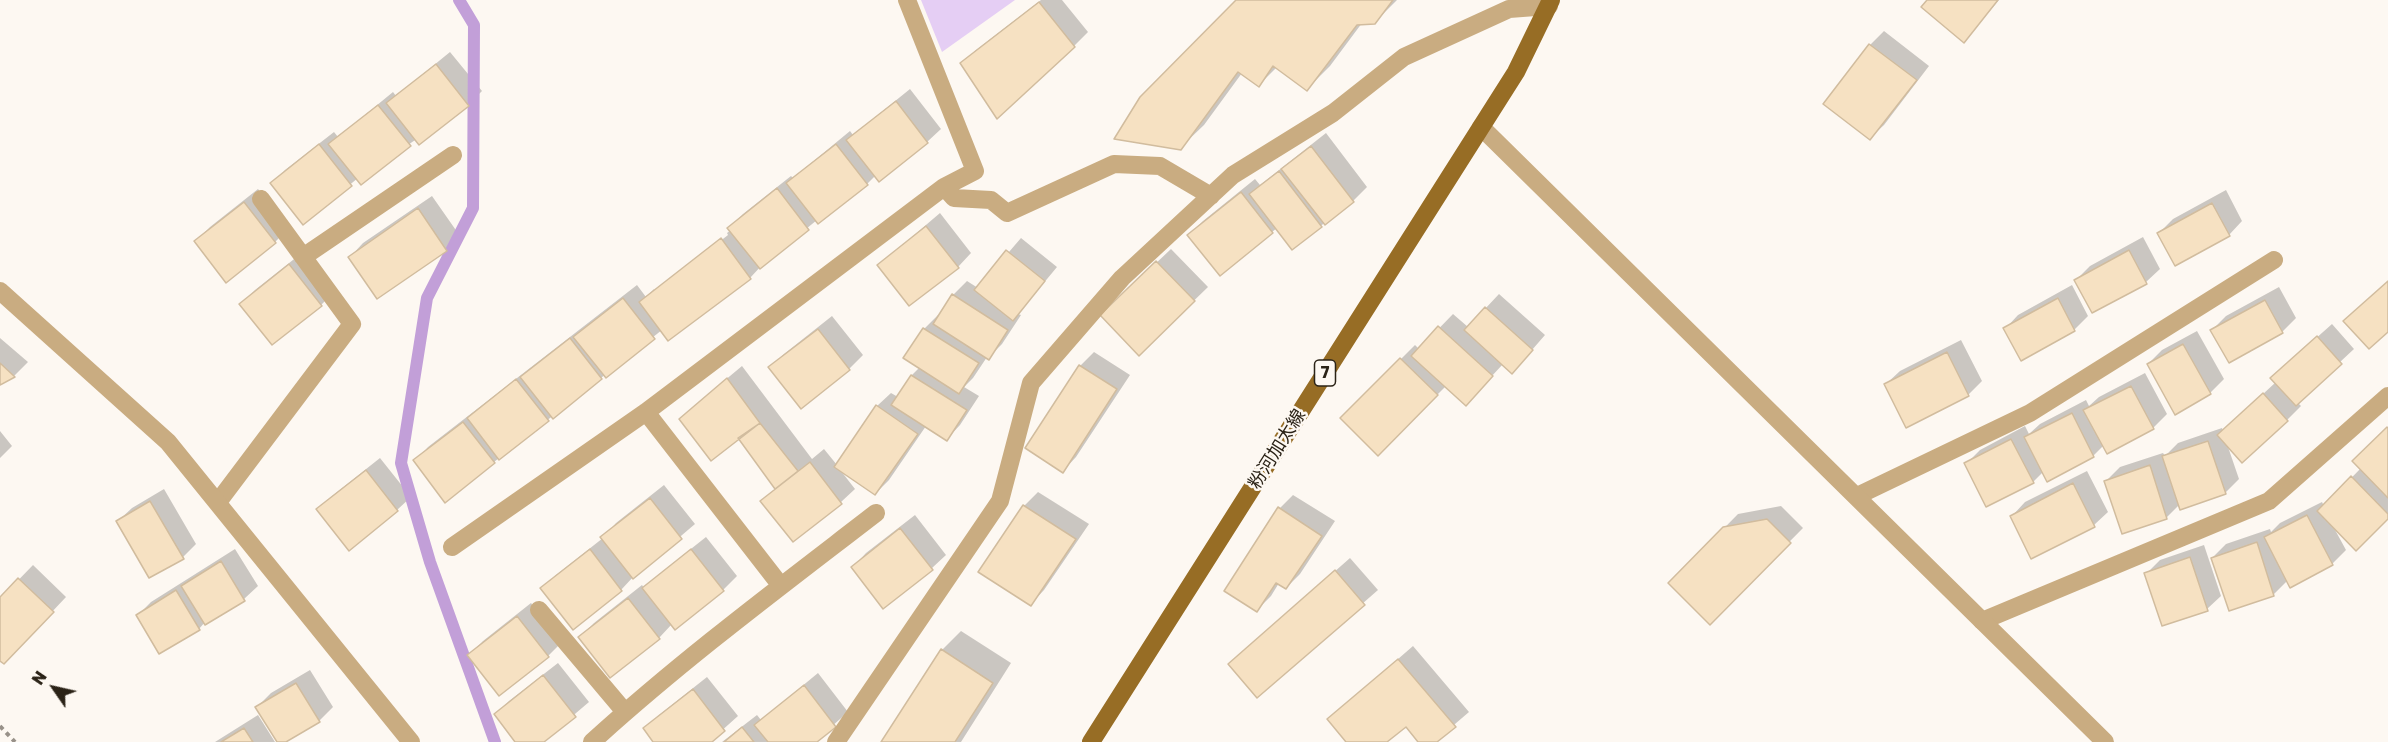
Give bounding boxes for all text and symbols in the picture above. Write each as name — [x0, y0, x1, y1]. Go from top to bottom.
road number: 7 — [1314, 360, 1336, 386]
street label: 粉河加太線 — [1244, 405, 1310, 493]
north arrow — [24, 658, 84, 718]
text: N — [27, 667, 51, 689]

